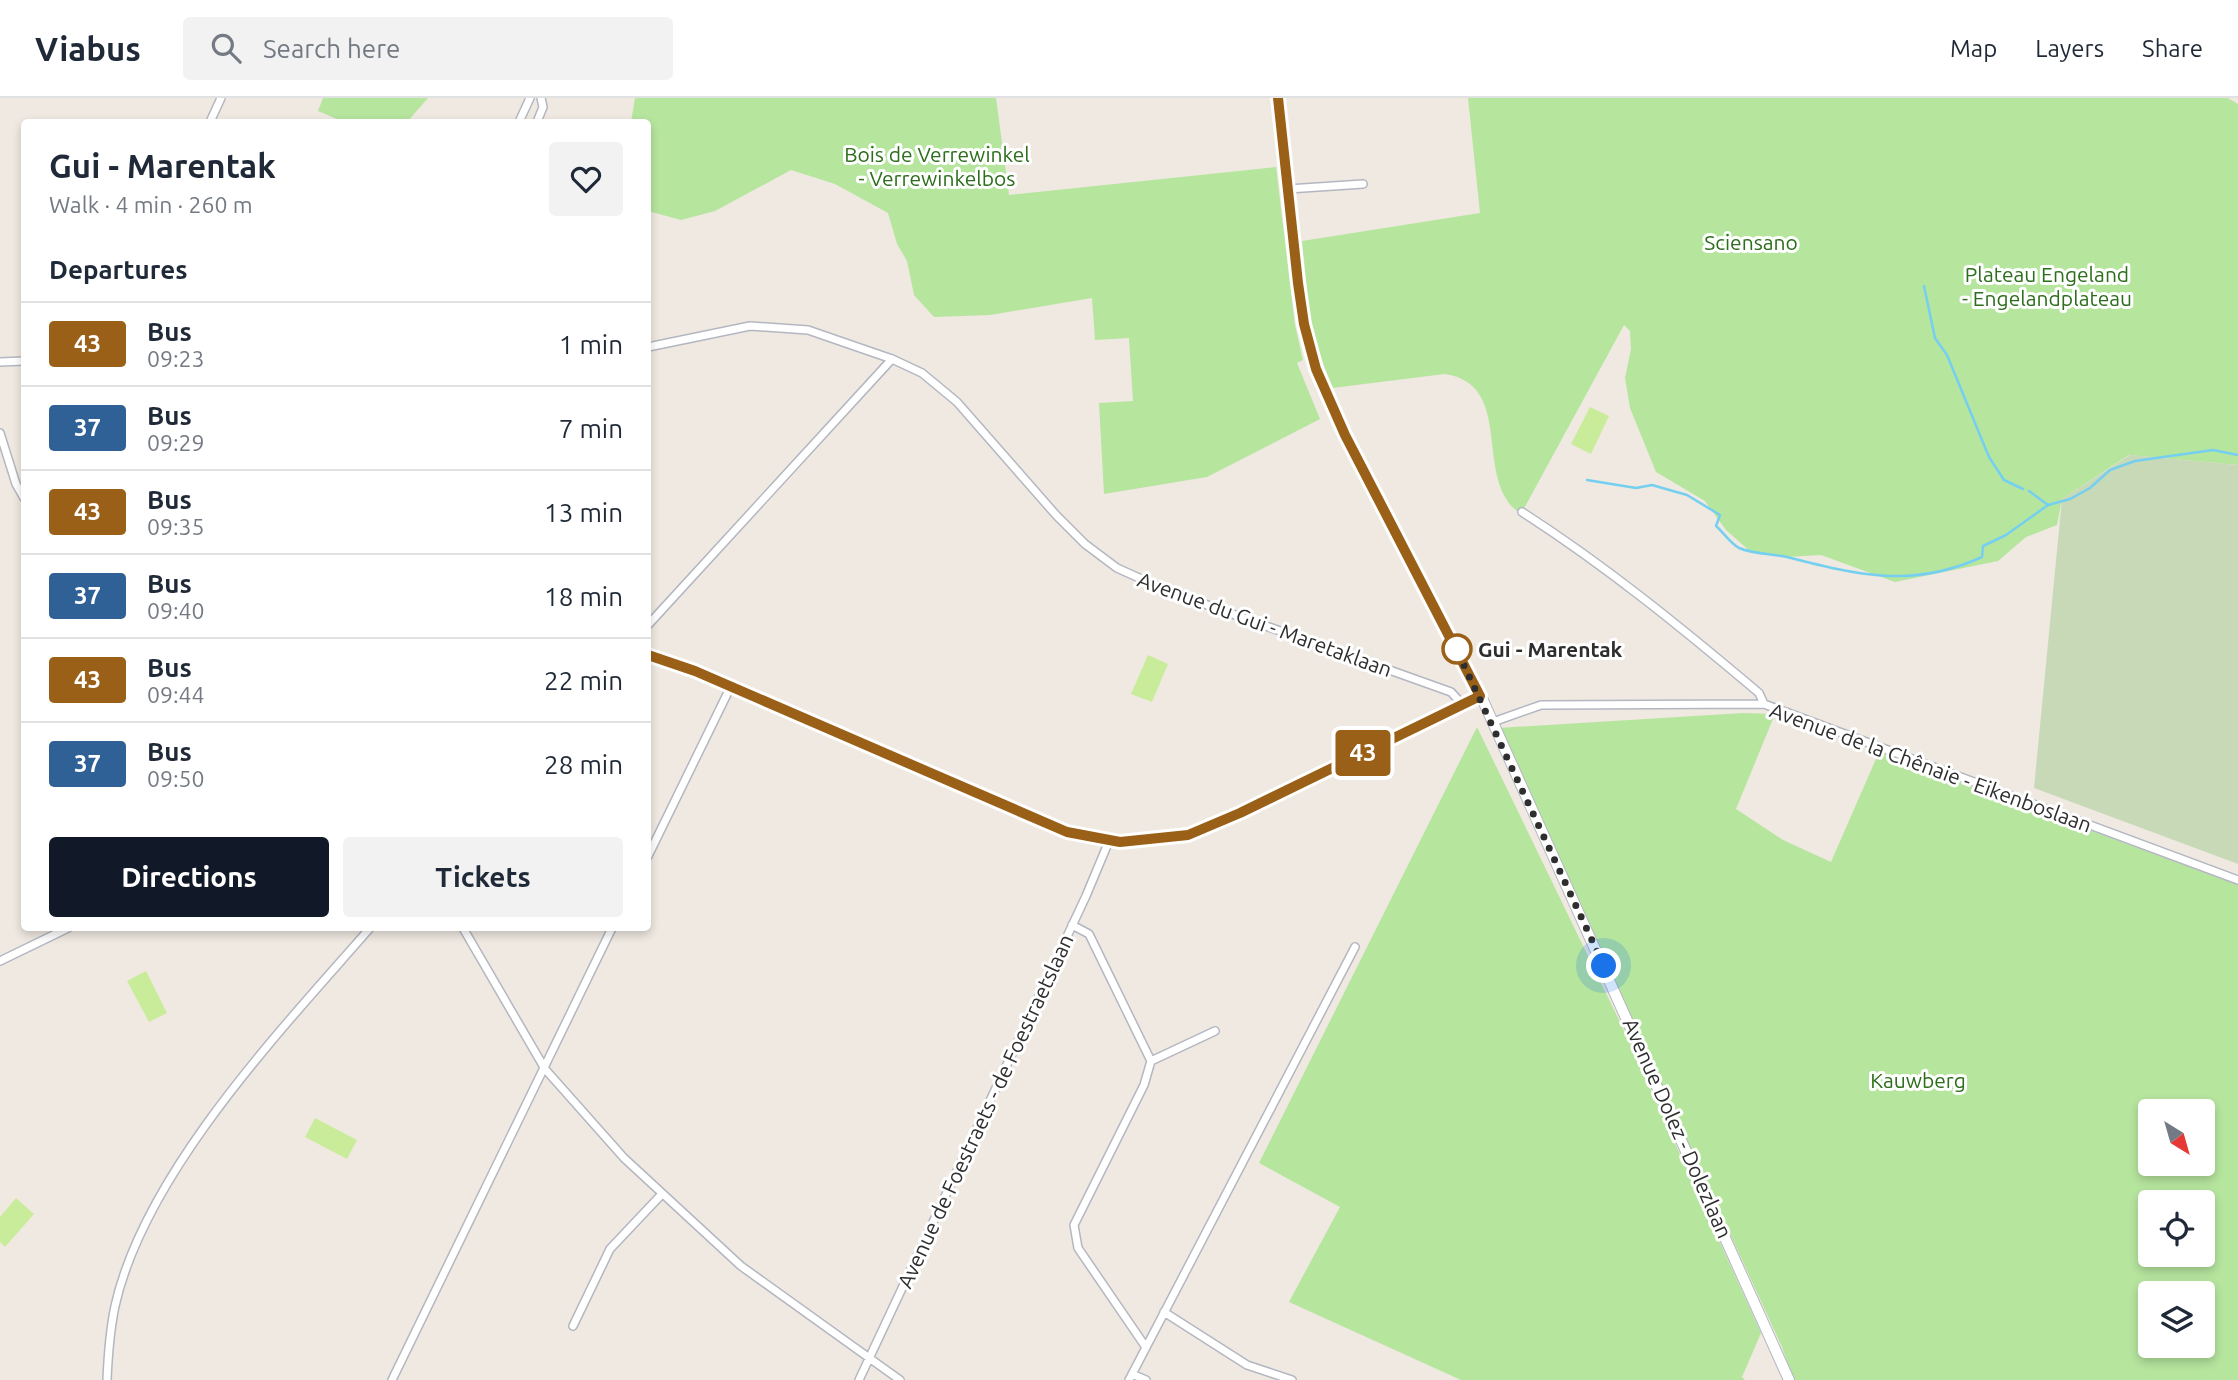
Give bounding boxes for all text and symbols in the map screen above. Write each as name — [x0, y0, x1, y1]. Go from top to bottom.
search box — [183, 17, 673, 80]
icon: search — [207, 29, 245, 67]
text: Viabus — [35, 30, 141, 67]
text: Search here — [263, 34, 400, 63]
text: Map — [1950, 35, 1997, 62]
text: Layers — [2035, 35, 2104, 62]
text: Share — [2142, 35, 2203, 62]
button: heart — [549, 142, 623, 216]
park label: Bois de Verrewinkel - Verrewinkelbos — [844, 142, 1030, 190]
text: Gui - Marentak — [49, 147, 276, 184]
text: Walk · 4 min · 260 m — [49, 192, 253, 217]
park label: Sciensano — [1704, 230, 1798, 254]
text: Departures — [49, 255, 187, 284]
park label: Plateau Engeland - Engelandplateau — [1962, 262, 2132, 310]
text: Bus — [147, 317, 192, 346]
text: 43 — [74, 330, 101, 357]
text: 1 min — [559, 330, 623, 359]
text: 09:23 — [147, 346, 205, 371]
text: Bus — [147, 401, 192, 430]
text: 37 — [74, 414, 101, 441]
text: 7 min — [559, 414, 623, 443]
text: 09:29 — [147, 430, 205, 455]
text: Bus — [147, 485, 192, 514]
text: 43 — [74, 498, 101, 525]
text: 13 min — [544, 498, 623, 527]
text: 09:35 — [147, 514, 205, 539]
street label: Avenue du Gui - Maretaklaan — [1135, 567, 1395, 681]
text: Bus — [147, 569, 192, 598]
text: 37 — [74, 582, 101, 609]
text: 18 min — [544, 582, 623, 611]
text: 09:40 — [147, 598, 205, 623]
marker: Gui - Marentak — [1442, 634, 1472, 664]
place label: Gui - Marentak — [1478, 637, 1623, 661]
text: Bus — [147, 653, 192, 682]
text: 43 — [74, 666, 101, 693]
text: 22 min — [544, 666, 623, 695]
text: 09:44 — [147, 682, 205, 707]
street label: Avenue de la Chênaie - Eikenboslaan — [1767, 697, 2095, 837]
line badge: 43 — [1332, 730, 1394, 776]
text: Bus — [147, 737, 192, 766]
text: 43 — [1349, 739, 1377, 766]
text: 37 — [74, 750, 101, 777]
text: 28 min — [544, 750, 623, 779]
text: 09:50 — [147, 766, 205, 791]
button: Directions — [49, 837, 329, 917]
button: Tickets — [343, 837, 623, 917]
street label: Avenue de Foestraets - de Foestraetslaan — [892, 930, 1078, 1292]
your location — [1586, 948, 1621, 983]
street label: Avenue Dolez - Dolezlaan — [1619, 1014, 1737, 1242]
park label: Kauwberg — [1870, 1068, 1966, 1092]
north arrow — [2138, 1099, 2216, 1176]
map controls — [2138, 1099, 2215, 1358]
button: locate — [2138, 1190, 2215, 1267]
button: layers — [2138, 1281, 2215, 1358]

